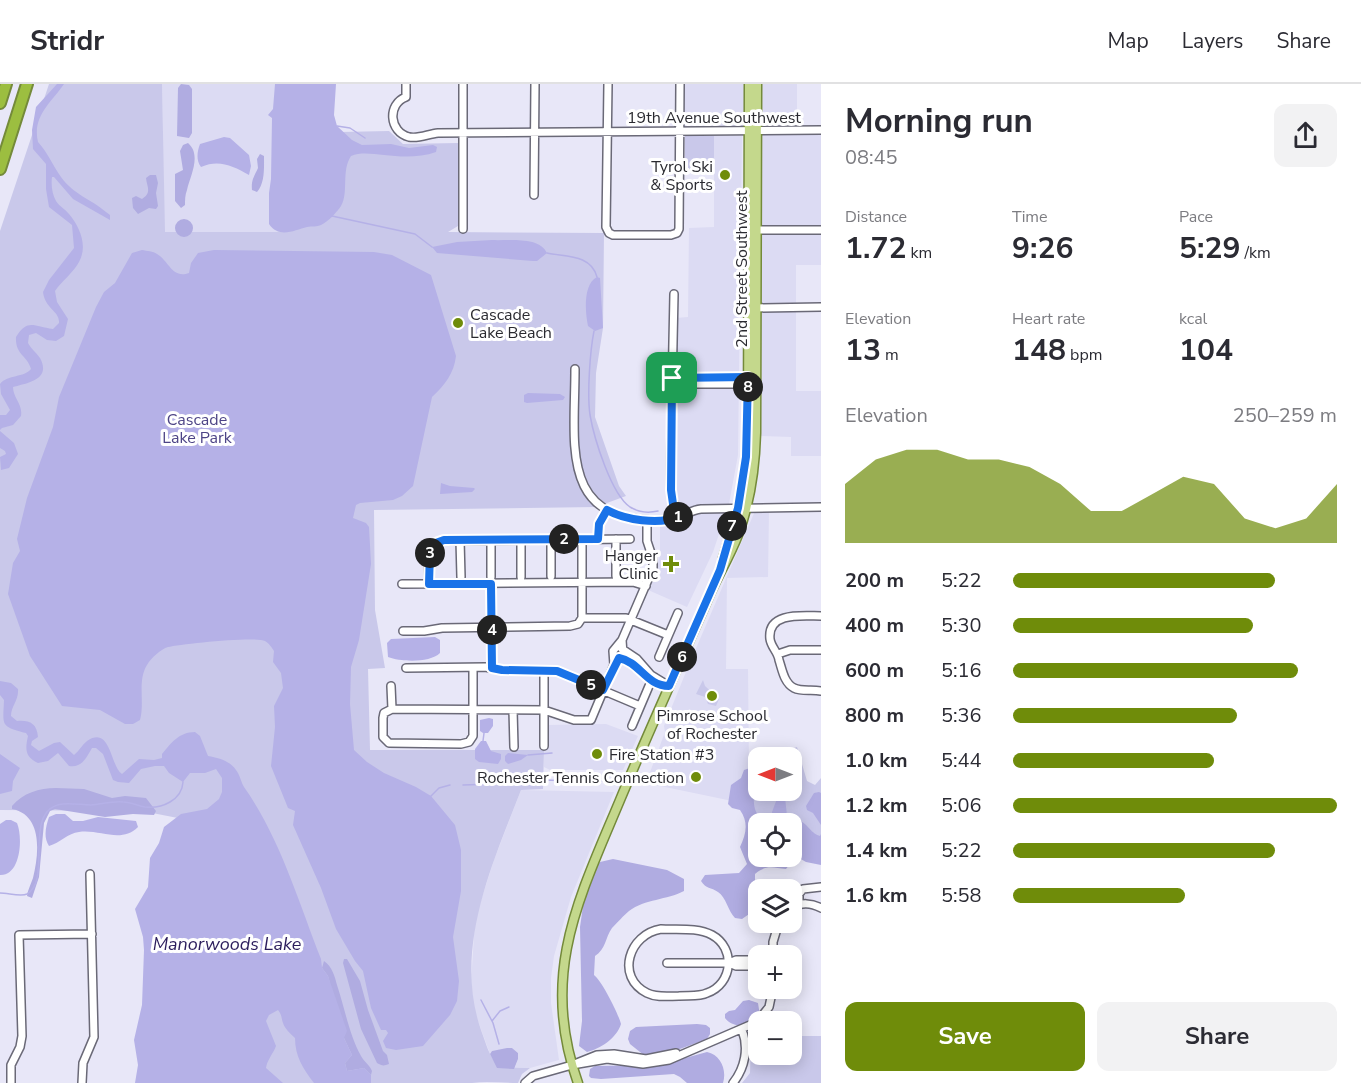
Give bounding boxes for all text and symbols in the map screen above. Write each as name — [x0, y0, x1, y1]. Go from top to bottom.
text: Stridr — [30, 22, 104, 60]
text: Map — [1107, 27, 1149, 55]
text: Layers — [1182, 27, 1243, 55]
text: Share — [1276, 27, 1331, 55]
text: Morning run — [845, 99, 1033, 144]
button: share — [1274, 104, 1337, 167]
street label: 19th Avenue Southwest — [627, 107, 801, 129]
text: 08:45 — [845, 144, 898, 171]
place label: Tyrol Ski & Sports — [650, 156, 713, 196]
marker: Tyrol Ski & Sports — [718, 168, 732, 182]
street label: 2nd Street Southwest — [731, 190, 753, 348]
text: Distance — [845, 206, 907, 228]
text: Time — [1012, 206, 1048, 228]
text: Pace — [1179, 206, 1213, 228]
text: 1.72 — [845, 228, 906, 269]
text: 9:26 — [1012, 228, 1073, 269]
text: 5:29 — [1179, 228, 1240, 269]
text: km — [906, 242, 932, 264]
text: /km — [1240, 242, 1271, 264]
place label: Cascade Lake Beach — [470, 304, 552, 344]
text: Elevation — [845, 308, 911, 330]
text: Heart rate — [1012, 308, 1085, 330]
text: kcal — [1179, 308, 1207, 330]
marker: Cascade Lake Beach — [451, 316, 465, 330]
text: 13 — [845, 330, 881, 371]
text: 148 — [1012, 330, 1066, 371]
text: 104 — [1179, 330, 1233, 371]
text: m — [881, 344, 899, 366]
text: bpm — [1066, 344, 1102, 366]
pin — [646, 352, 697, 403]
icon: arrive — [655, 361, 688, 394]
pin: 8 — [733, 372, 763, 402]
text: 8 — [743, 376, 753, 398]
text: Elevation — [845, 402, 928, 429]
text: 250–259 m — [1233, 402, 1337, 429]
park label: Cascade Lake Park — [162, 409, 233, 449]
pin: 1 — [663, 502, 693, 532]
text: 1 — [673, 506, 683, 528]
pin: 7 — [717, 511, 747, 541]
text: 7 — [727, 515, 737, 537]
pin: 2 — [549, 524, 579, 554]
text: 2 — [559, 528, 569, 550]
pin: 3 — [415, 538, 445, 568]
text: 3 — [425, 542, 435, 564]
place label: Hanger Clinic — [605, 545, 659, 585]
marker: Hanger Clinic — [662, 555, 680, 573]
text: 200 m — [845, 567, 904, 594]
text: 5:22 — [941, 567, 982, 594]
text: 400 m — [845, 612, 904, 639]
text: 5:30 — [941, 612, 982, 639]
pin: 4 — [477, 615, 507, 645]
text: 4 — [487, 619, 497, 641]
pin: 6 — [667, 642, 697, 672]
text: 6 — [677, 646, 687, 668]
text: 600 m — [845, 657, 904, 684]
text: 5:16 — [941, 657, 982, 684]
pin: 5 — [576, 670, 606, 700]
text: 5 — [586, 674, 596, 696]
marker: Pimrose School of Rochester — [705, 689, 719, 703]
text: 800 m — [845, 702, 904, 729]
text: 5:36 — [941, 702, 982, 729]
place label: Pimrose School of Rochester — [656, 705, 768, 745]
place label: Fire Station #3 — [609, 744, 714, 766]
marker: Fire Station #3 — [590, 747, 604, 761]
north arrow — [748, 747, 802, 801]
map controls — [748, 747, 802, 1065]
text: 1.0 km — [845, 747, 908, 774]
text: 5:44 — [941, 747, 982, 774]
place label: Rochester Tennis Connection — [477, 767, 684, 789]
marker: Rochester Tennis Connection — [689, 770, 703, 784]
text: 1.2 km — [845, 792, 908, 819]
text: 5:06 — [941, 792, 982, 819]
button: locate — [748, 813, 802, 867]
text: 1.4 km — [845, 837, 908, 864]
text: 5:22 — [941, 837, 982, 864]
button: layers — [748, 879, 802, 933]
text: 1.6 km — [845, 882, 908, 909]
text: 5:58 — [941, 882, 982, 909]
water label: Manorwoods Lake — [153, 932, 302, 956]
button: + — [748, 945, 802, 999]
button: Save — [845, 1002, 1085, 1071]
button: Share — [1097, 1002, 1337, 1071]
button: − — [748, 1011, 802, 1065]

